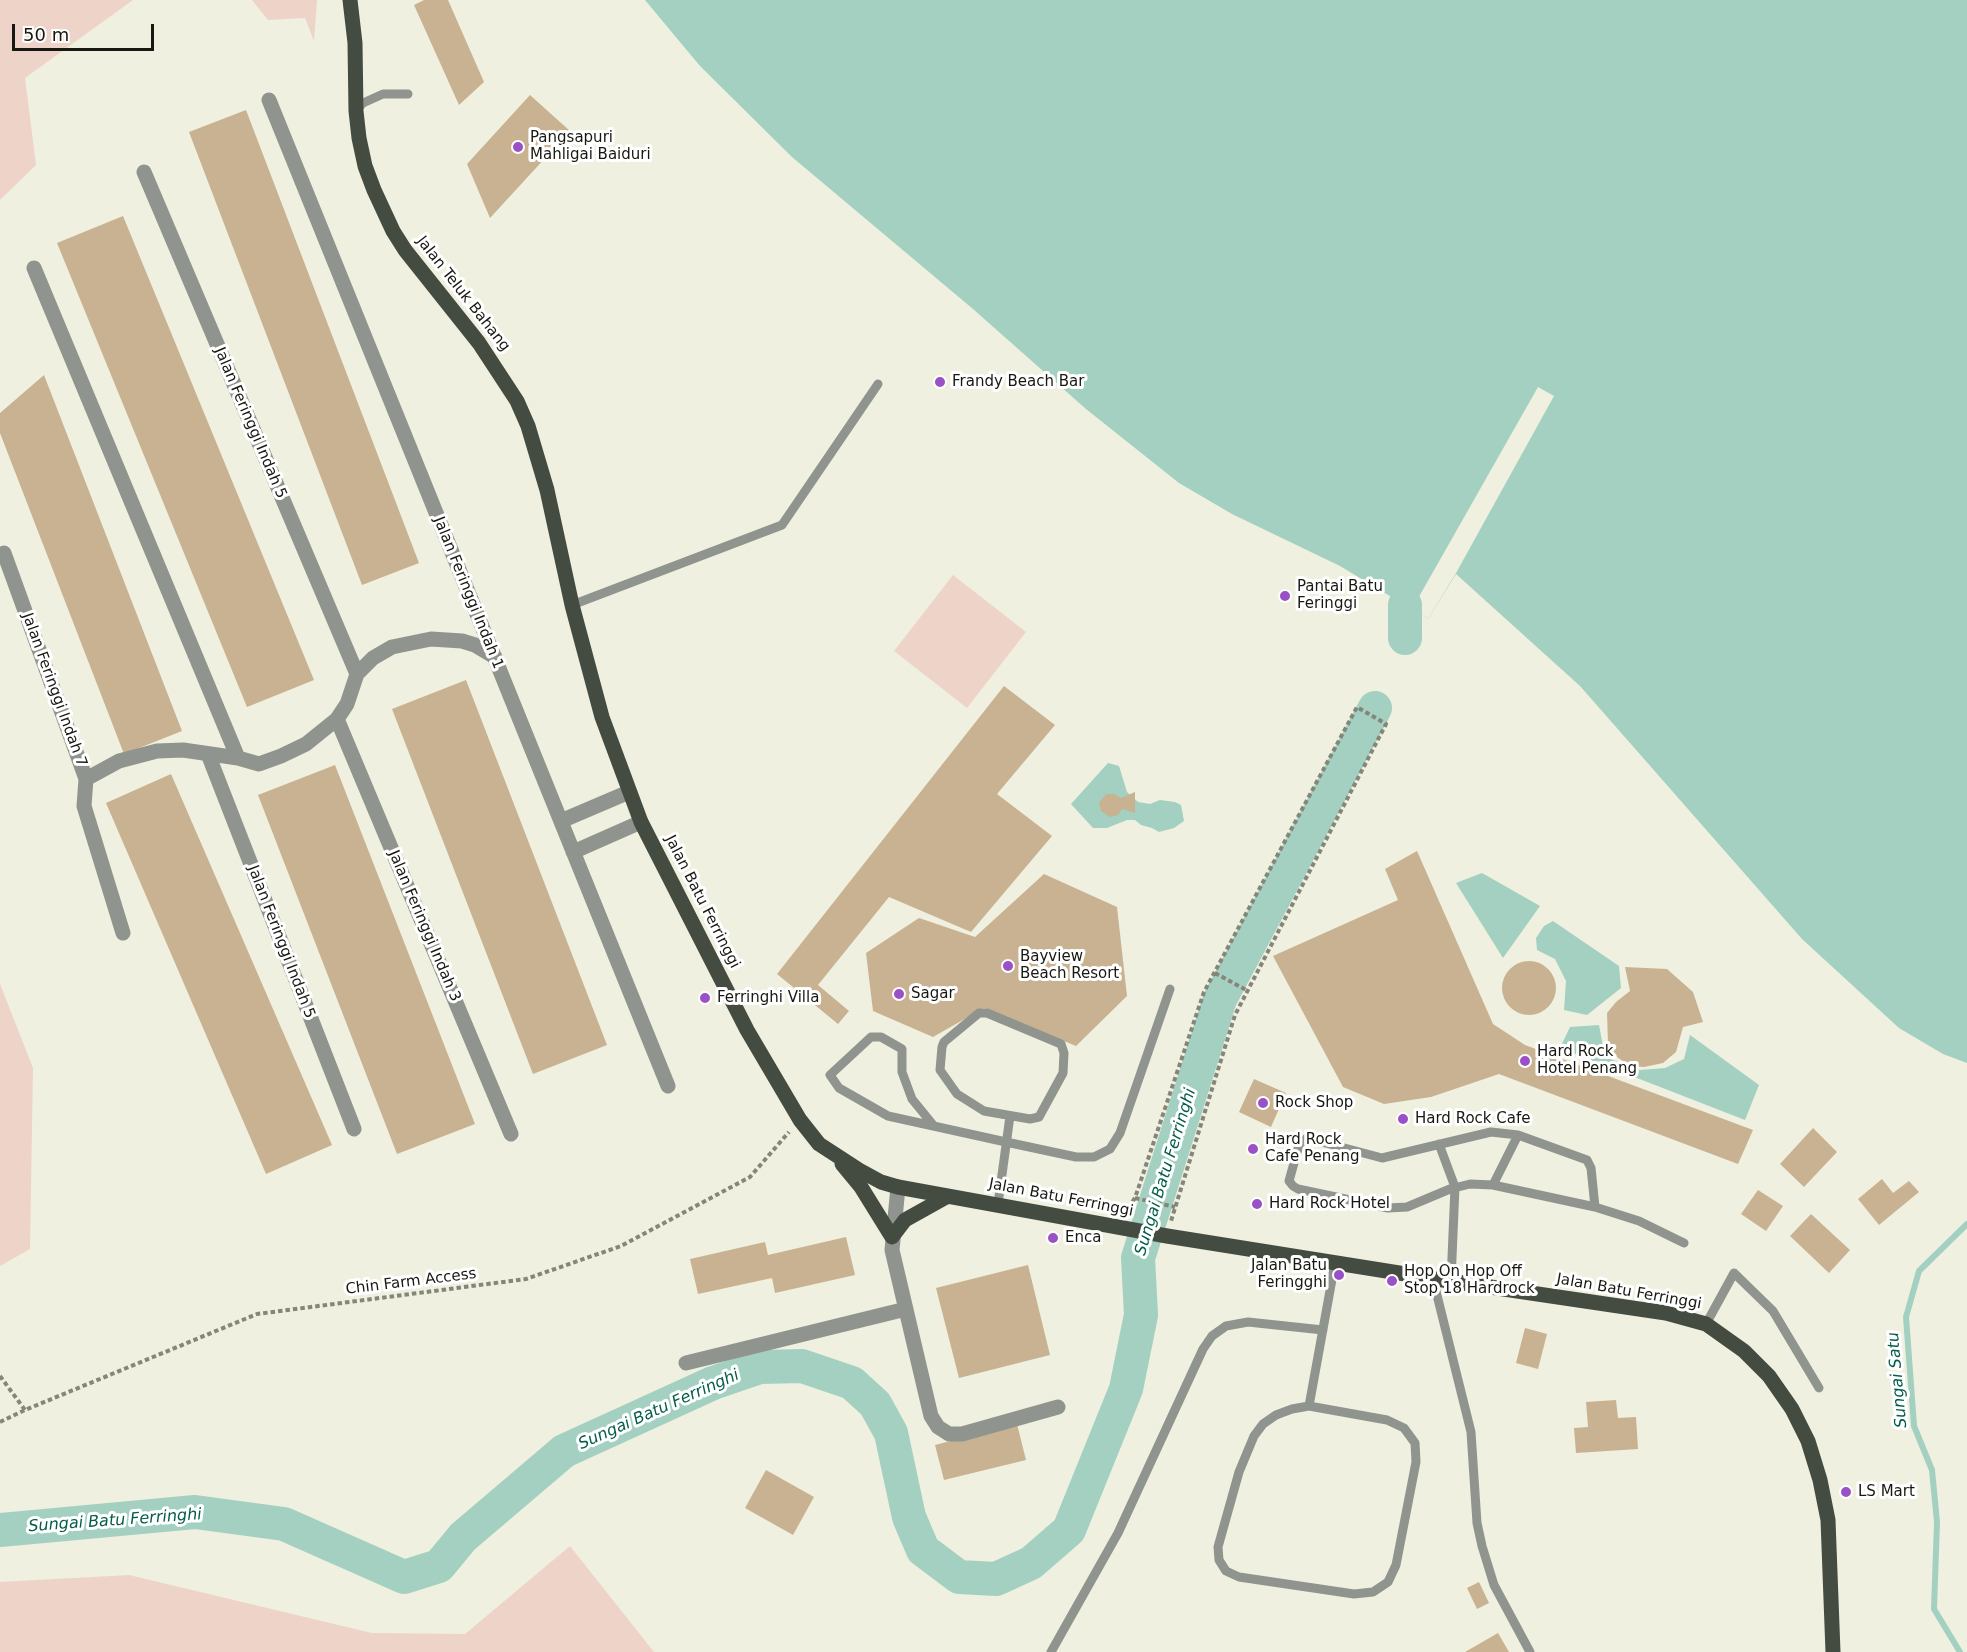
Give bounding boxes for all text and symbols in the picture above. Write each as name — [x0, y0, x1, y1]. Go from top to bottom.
scale bar — [15, 12, 158, 50]
text: 50 m — [23, 24, 69, 45]
place label: Pangsapuri Mahligai Baiduri — [530, 129, 651, 164]
marker: Pangsapuri Mahligai Baiduri — [511, 140, 525, 154]
street label: Jalan Teluk Bahang — [412, 233, 514, 355]
street label: Jalan Feringgi Indah 5 — [210, 345, 290, 501]
place label: Frandy Beach Bar — [952, 373, 1084, 391]
marker: Frandy Beach Bar — [933, 375, 947, 389]
street label: Jalan Feringgi Indah 1 — [429, 514, 507, 672]
place label: Pantai Batu Feringgi — [1297, 578, 1383, 613]
marker: Pantai Batu Feringgi — [1278, 589, 1292, 603]
street label: Jalan Feringgi Indah 7 — [18, 611, 90, 769]
street label: Jalan Batu Ferringgi — [661, 832, 743, 972]
street label: Jalan Feringgi Indah 3 — [384, 848, 464, 1004]
street label: Jalan Feringgi Indah 5 — [243, 863, 319, 1021]
place label: Bayview Beach Resort — [1020, 948, 1119, 983]
marker: Bayview Beach Resort — [1001, 959, 1015, 973]
place label: Sagar — [911, 985, 955, 1003]
marker: Sagar — [892, 987, 906, 1001]
place label: Ferringhi Villa — [717, 989, 819, 1007]
marker: Ferringhi Villa — [698, 991, 712, 1005]
place label: Hard Rock Hotel Penang — [1537, 1043, 1637, 1078]
marker: Hard Rock Hotel Penang — [1518, 1054, 1532, 1068]
water label: Sungai Batu Ferringhi — [1131, 1086, 1201, 1258]
place label: Rock Shop — [1275, 1094, 1353, 1112]
marker: Rock Shop — [1256, 1096, 1270, 1110]
place label: Hard Rock Cafe — [1415, 1110, 1530, 1128]
marker: Hard Rock Cafe — [1396, 1112, 1410, 1126]
place label: Hard Rock Cafe Penang — [1265, 1131, 1359, 1166]
marker: Hard Rock Cafe Penang — [1246, 1142, 1260, 1156]
street label: Jalan Batu Ferringgi — [987, 1175, 1135, 1221]
place label: Hard Rock Hotel — [1269, 1195, 1390, 1213]
marker: Hard Rock Hotel — [1250, 1197, 1264, 1211]
place label: Enca — [1065, 1229, 1101, 1247]
marker: Enca — [1046, 1231, 1060, 1245]
place label: Jalan Batu Feringghi — [1251, 1257, 1327, 1292]
place label: Hop On Hop Off Stop 18 Hardrock — [1404, 1263, 1535, 1298]
street label: Chin Farm Access — [345, 1265, 477, 1299]
marker: Jalan Batu Feringghi — [1332, 1268, 1346, 1282]
street label: Jalan Batu Ferringgi — [1555, 1270, 1703, 1314]
marker: Hop On Hop Off Stop 18 Hardrock — [1385, 1274, 1399, 1288]
water label: Sungai Satu — [1884, 1331, 1912, 1429]
water label: Sungai Batu Ferringhi — [576, 1366, 742, 1454]
place label: LS Mart — [1858, 1483, 1915, 1501]
marker: LS Mart — [1839, 1485, 1853, 1499]
water label: Sungai Batu Ferringhi — [28, 1505, 202, 1537]

